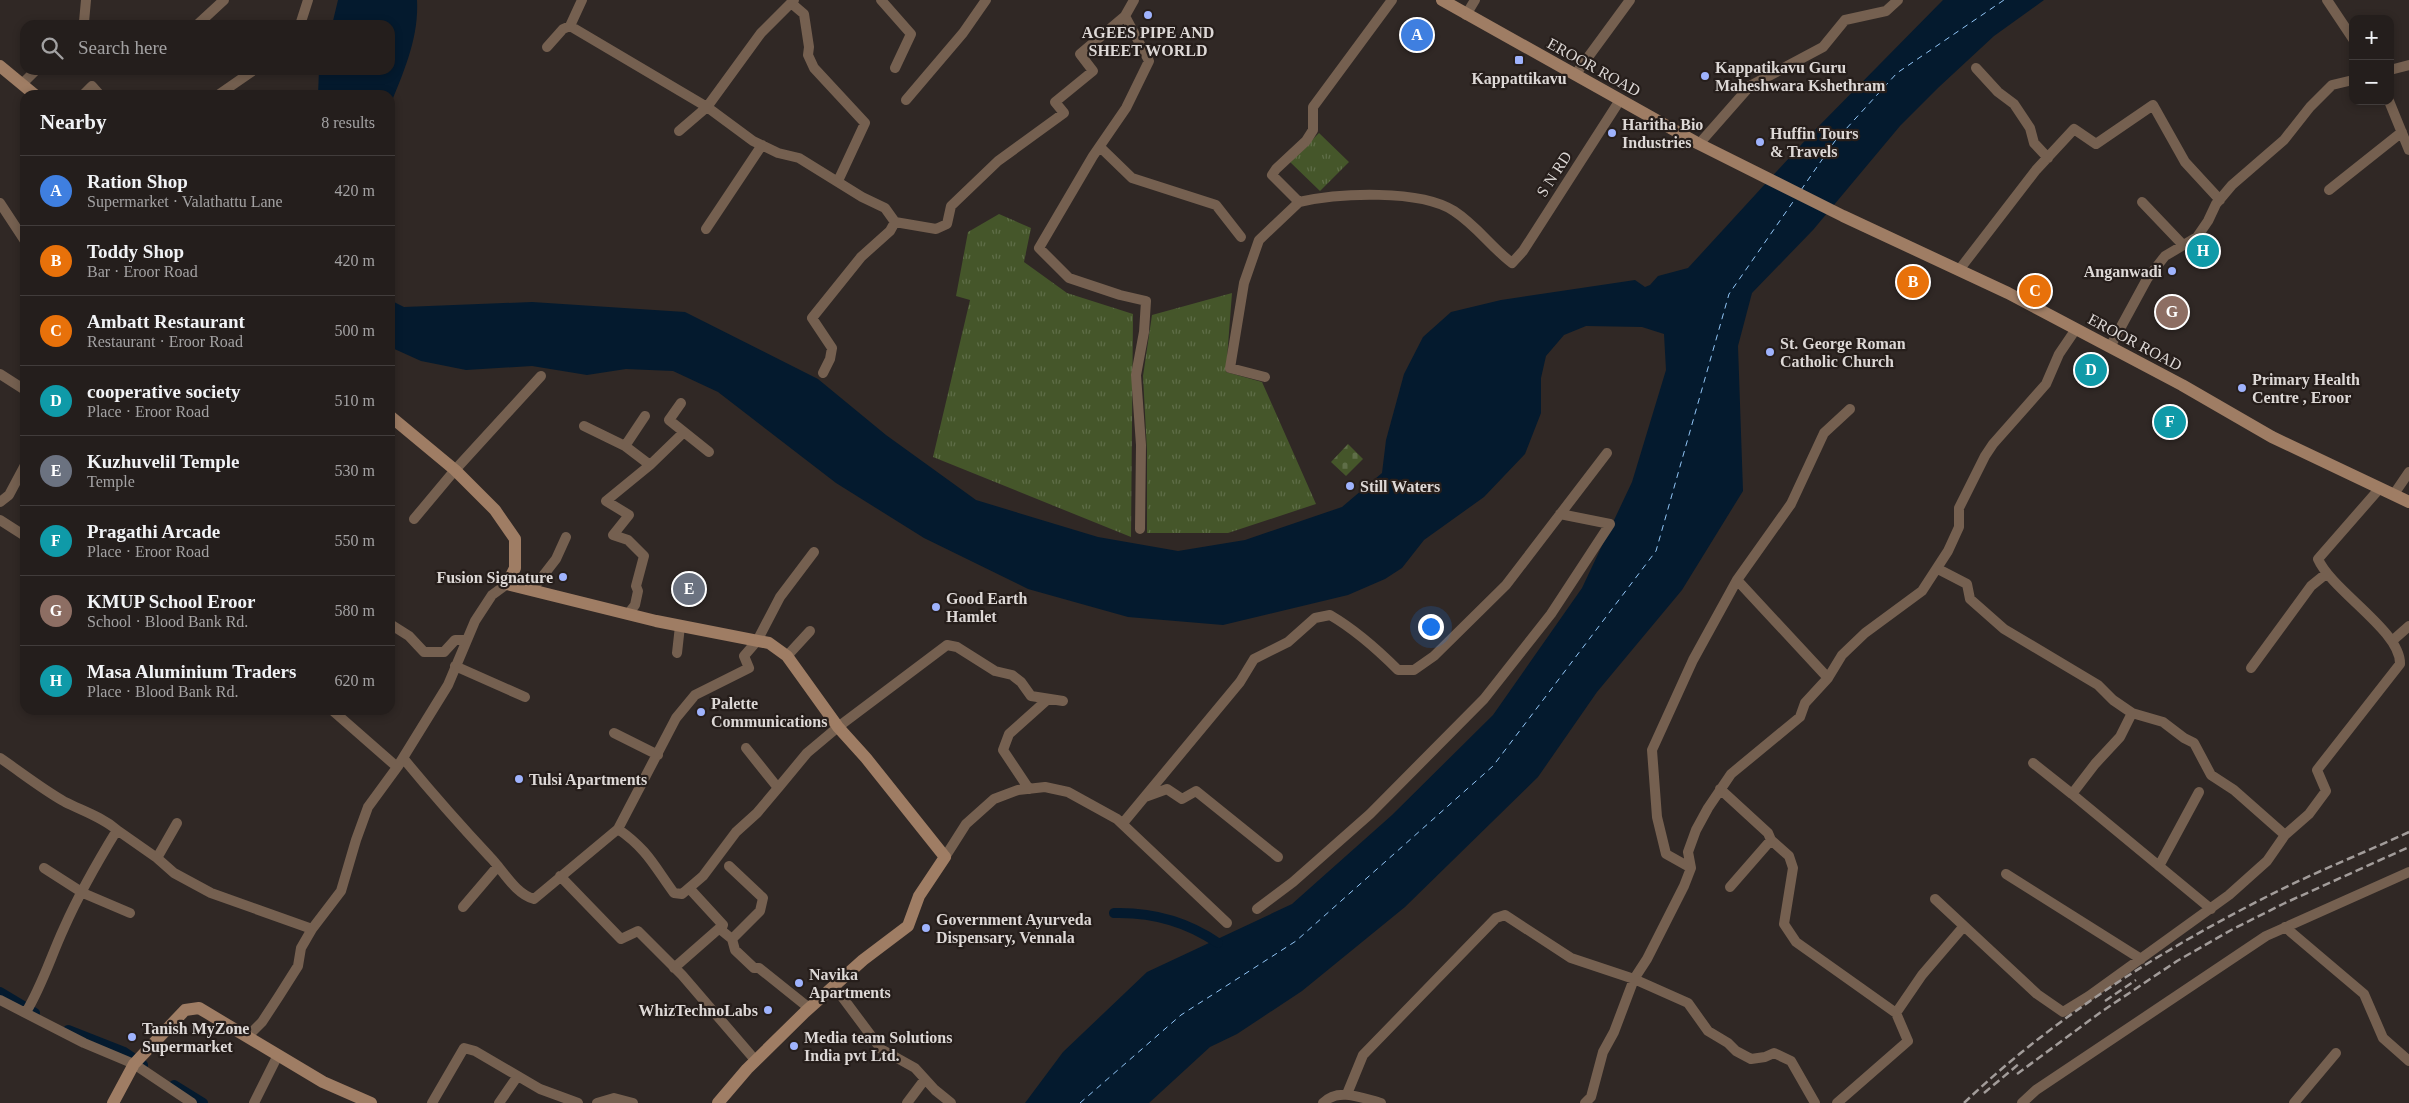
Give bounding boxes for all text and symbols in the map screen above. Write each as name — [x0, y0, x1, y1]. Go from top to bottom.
marker: AGEES PIPE AND SHEET WORLD — [1142, 9, 1154, 21]
map controls — [2349, 15, 2394, 105]
button: + — [2349, 15, 2394, 60]
pin: A — [1401, 16, 1433, 54]
search box — [20, 20, 395, 75]
place label: AGEES PIPE AND SHEET WORLD — [1082, 24, 1214, 59]
icon: search — [38, 34, 66, 62]
street label: EROOR ROAD — [1545, 34, 1643, 100]
text: Search here — [78, 37, 167, 58]
marker: Kappattikavu — [1513, 54, 1525, 66]
place label: Kappatikavu Guru Maheshwara Kshethram — [1715, 59, 1886, 94]
button: − — [2349, 60, 2394, 105]
place label: Kappattikavu — [1471, 70, 1567, 88]
marker: Kappatikavu Guru Maheshwara Kshethram — [1699, 70, 1711, 82]
text: Nearby — [40, 110, 107, 134]
text: 8 results — [321, 114, 375, 131]
place label: Haritha Bio Industries — [1622, 116, 1703, 151]
place label: Huffin Tours & Travels — [1770, 125, 1858, 160]
marker: Haritha Bio Industries — [1606, 127, 1618, 139]
marker: Huffin Tours & Travels — [1754, 136, 1766, 148]
street label: S N RD — [1533, 148, 1575, 200]
text: Ration Shop — [87, 171, 188, 192]
text: A — [50, 182, 62, 199]
text: 420 m — [335, 182, 375, 199]
text: Supermarket · Valathattu Lane — [87, 193, 283, 210]
pin: H — [2187, 232, 2219, 270]
text: Toddy Shop — [87, 241, 184, 262]
text: B — [51, 252, 61, 269]
text: 420 m — [335, 252, 375, 269]
text: Bar · Eroor Road — [87, 263, 198, 280]
pin: B — [1897, 263, 1929, 301]
place label: Anganwadi — [2084, 263, 2163, 281]
marker: Anganwadi — [2166, 265, 2178, 277]
pin: C — [2019, 272, 2051, 310]
pin: G — [2156, 293, 2188, 331]
street label: EROOR ROAD — [2085, 309, 2185, 375]
text: Ambatt Restaurant — [87, 311, 245, 332]
text: C — [50, 322, 62, 339]
text: 500 m — [335, 322, 375, 339]
text: Restaurant · Eroor Road — [87, 333, 243, 350]
place label: St. George Roman Catholic Church — [1780, 335, 1906, 370]
marker: St. George Roman Catholic Church — [1764, 346, 1776, 358]
pin: D — [2075, 351, 2107, 389]
place label: Primary Health Centre , Eroor — [2252, 371, 2360, 406]
text: cooperative society — [87, 381, 241, 402]
marker: Primary Health Centre , Eroor — [2236, 382, 2248, 394]
text: D — [50, 392, 62, 409]
text: 510 m — [335, 392, 375, 409]
text: Place · Eroor Road — [87, 403, 209, 420]
pin: F — [2154, 403, 2186, 441]
text: Kuzhuvelil Temple — [87, 451, 240, 472]
text: E — [51, 462, 61, 479]
text: 530 m — [335, 462, 375, 479]
text: Temple — [87, 473, 135, 490]
place label: Still Waters — [1360, 478, 1440, 495]
marker: Still Waters — [1344, 480, 1356, 492]
text: Pragathi Arcade — [87, 521, 220, 542]
text: F — [51, 532, 61, 549]
text: 550 m — [335, 532, 375, 549]
text: Place · Eroor Road — [87, 543, 209, 560]
place label: Fusion Signature — [436, 569, 553, 587]
pin: E — [673, 570, 705, 608]
marker: Fusion Signature — [557, 571, 569, 583]
place label: Good Earth Hamlet — [946, 590, 1027, 625]
text: KMUP School Eroor — [87, 591, 256, 612]
marker: Good Earth Hamlet — [930, 601, 942, 613]
text: G — [50, 602, 62, 619]
text: 580 m — [335, 602, 375, 619]
text: School · Blood Bank Rd. — [87, 613, 248, 630]
your location — [1418, 614, 1444, 640]
text: Masa Aluminium Traders — [87, 661, 296, 682]
text: H — [50, 672, 62, 689]
text: 620 m — [335, 672, 375, 689]
text: Place · Blood Bank Rd. — [87, 683, 239, 700]
place label: Palette Communications — [711, 695, 827, 730]
marker: Palette Communications — [695, 706, 707, 718]
place label: Tulsi Apartments — [529, 771, 647, 789]
marker: Tulsi Apartments — [513, 773, 525, 785]
place label: Government Ayurveda Dispensary, Vennala — [936, 911, 1092, 947]
marker: Government Ayurveda Dispensary, Vennala — [920, 922, 932, 934]
place label: Navika Apartments — [809, 966, 891, 1002]
marker: Navika Apartments — [793, 977, 805, 989]
place label: WhizTechnoLabs — [639, 1002, 758, 1019]
marker: WhizTechnoLabs — [762, 1004, 774, 1016]
place label: Tanish MyZone Supermarket — [142, 1020, 249, 1056]
place label: Media team Solutions India pvt Ltd. — [804, 1029, 952, 1065]
marker: Tanish MyZone Supermarket — [126, 1031, 138, 1043]
marker: Media team Solutions India pvt Ltd. — [788, 1040, 800, 1052]

